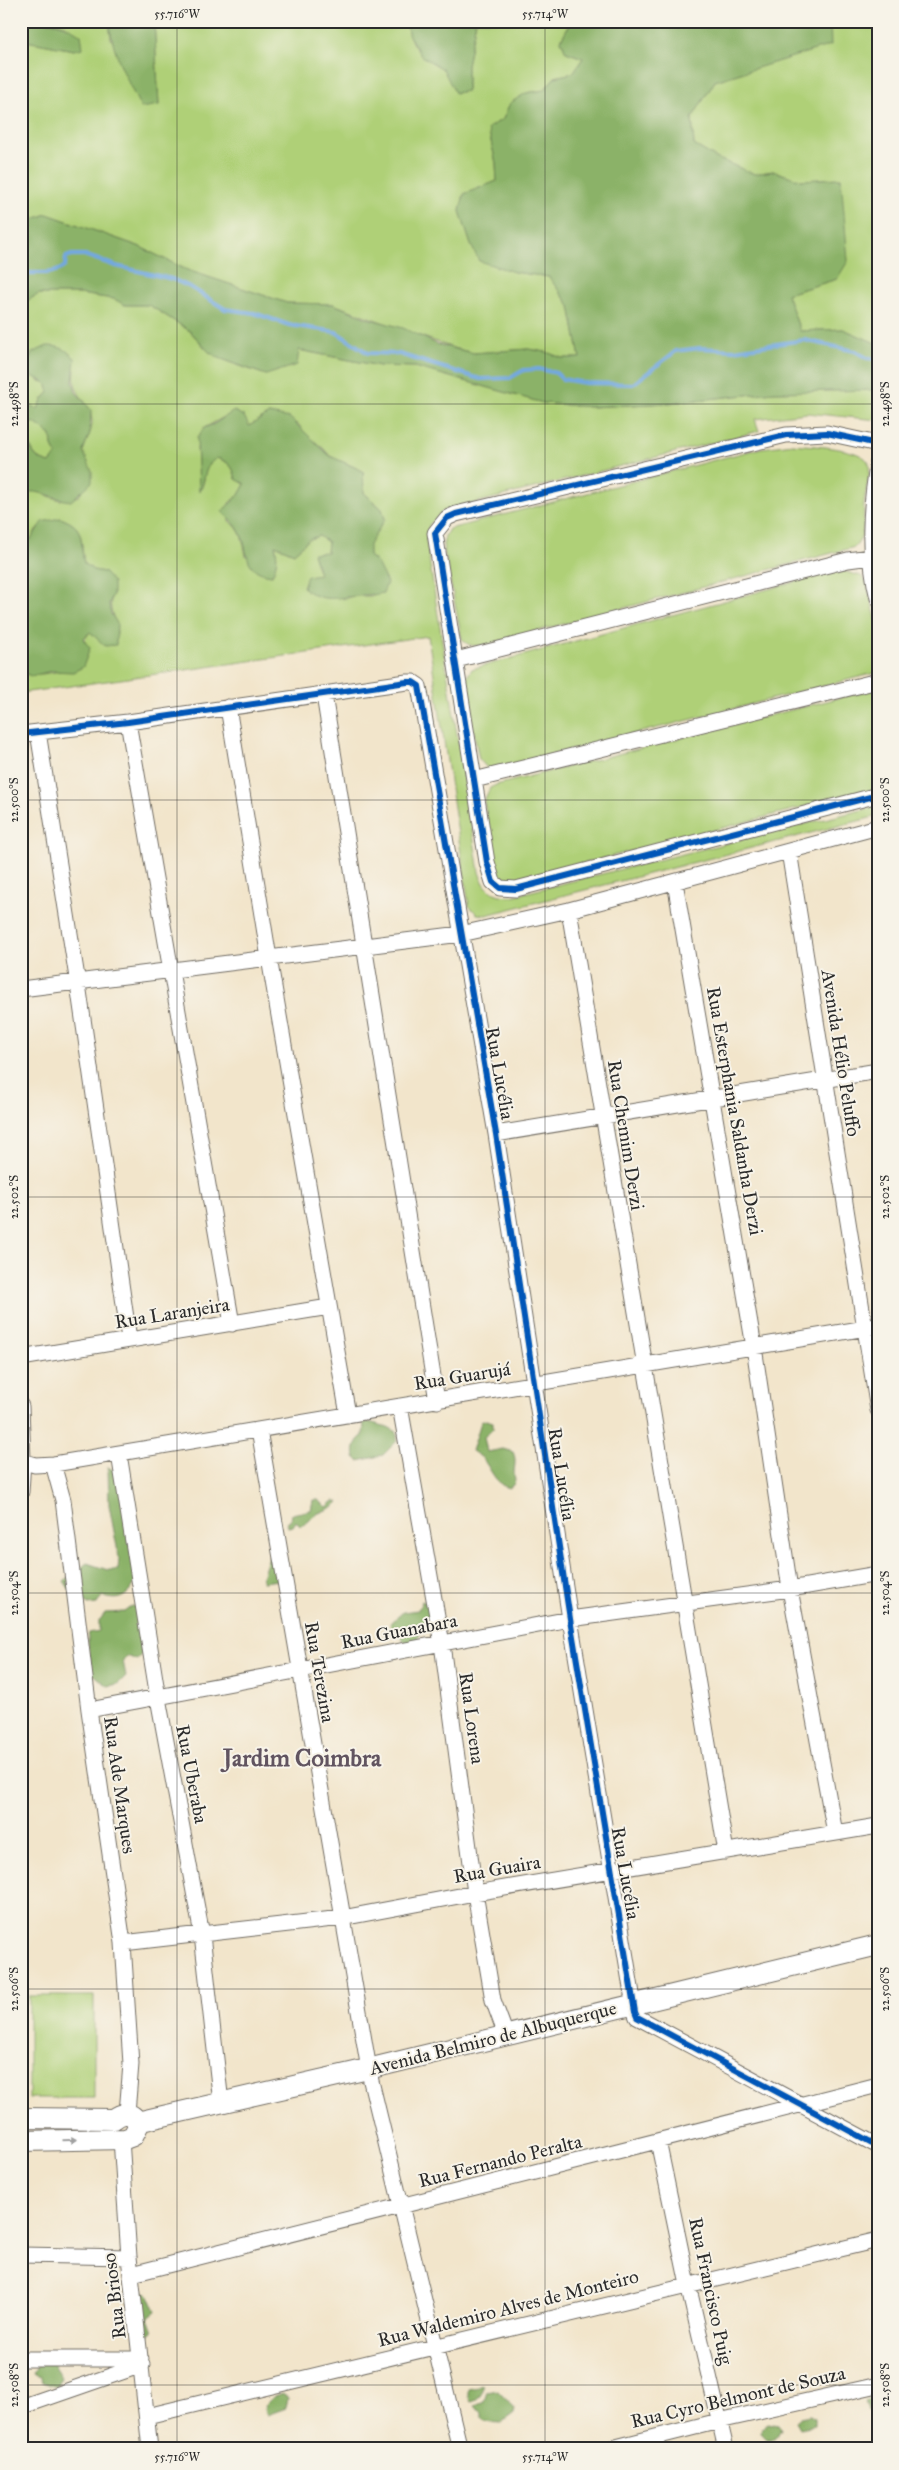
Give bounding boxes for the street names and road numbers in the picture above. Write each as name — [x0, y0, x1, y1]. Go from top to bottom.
street label: Avenida Hélio Peluffo — [816, 967, 866, 1138]
street label: Rua Esterphania Saldanha Derzi — [702, 985, 768, 1237]
street label: Rua Lucélia — [481, 1025, 520, 1122]
street label: Rua Chemim Derzi — [603, 1058, 649, 1212]
street label: Rua Laranjeira — [113, 1292, 232, 1333]
street label: Rua Guarujá — [412, 1357, 513, 1395]
street label: Rua Lucélia — [543, 1426, 581, 1523]
street label: Rua Guanabara — [339, 1608, 460, 1654]
street label: Rua Terezina — [300, 1620, 340, 1725]
street label: Rua Lorena — [454, 1671, 490, 1766]
street label: Rua Ade Marques — [98, 1715, 141, 1855]
street label: Rua Uberaba — [171, 1723, 213, 1826]
street label: Rua Lucélia — [607, 1825, 646, 1922]
street label: Rua Guaira — [452, 1850, 543, 1888]
street label: Avenida Belmiro de Albuquerque — [366, 1996, 619, 2081]
street label: Rua Fernando Peralta — [416, 2129, 585, 2192]
street label: Rua Francisco Puig — [683, 2215, 738, 2367]
street label: Rua Brioso — [97, 2251, 131, 2340]
street label: Rua Waldemiro Alves de Monteiro — [375, 2264, 641, 2352]
street label: Rua Cyro Belmont de Souza — [628, 2361, 848, 2433]

